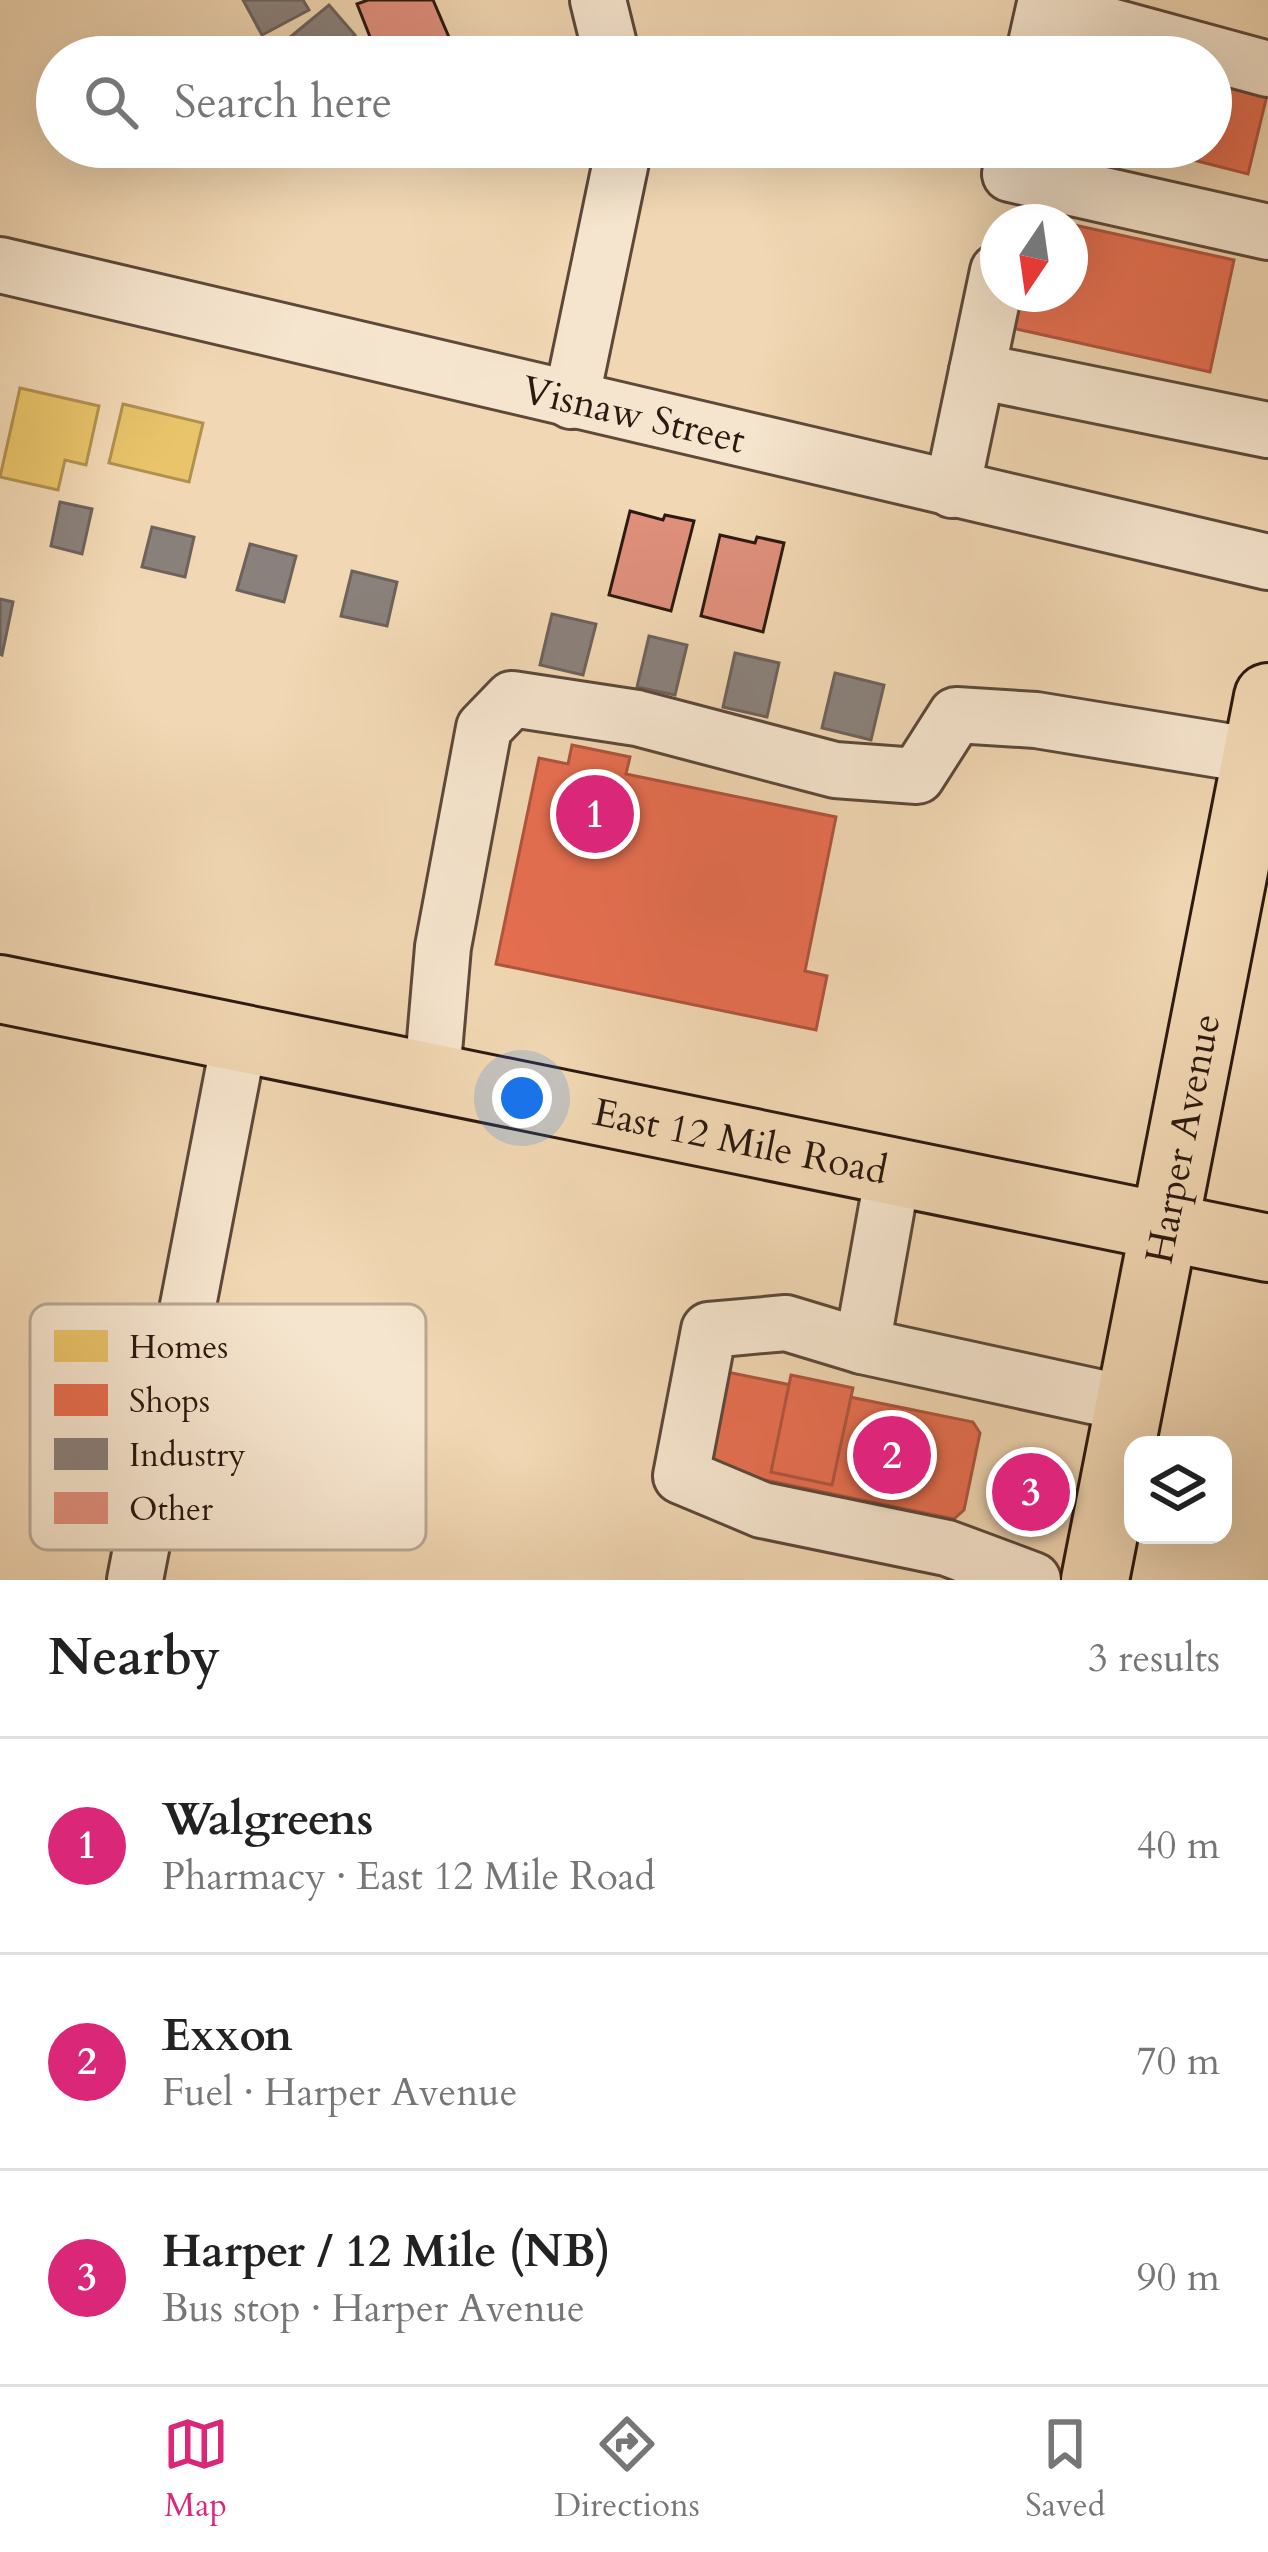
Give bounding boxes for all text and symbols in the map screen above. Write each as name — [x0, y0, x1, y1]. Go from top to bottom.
search box — [36, 36, 1232, 168]
icon: search — [78, 69, 144, 135]
text: Search here — [174, 72, 392, 133]
north arrow — [980, 204, 1088, 312]
street label: Visnaw Street — [517, 363, 750, 467]
pin: 1 — [556, 769, 634, 859]
street label: Harper Avenue — [1133, 1009, 1233, 1268]
your location — [492, 1068, 552, 1128]
street label: East 12 Mile Road — [589, 1086, 892, 1198]
legend — [30, 1304, 426, 1550]
text: Homes — [129, 1325, 228, 1370]
text: Shops — [129, 1379, 210, 1424]
pin: 2 — [853, 1410, 931, 1500]
text: Industry — [129, 1433, 246, 1478]
map controls — [1124, 1436, 1232, 1544]
button: layers — [1124, 1436, 1232, 1544]
pin: 3 — [992, 1447, 1070, 1537]
text: Other — [129, 1487, 214, 1532]
text: Nearby — [48, 1623, 220, 1693]
text: 3 results — [1088, 1632, 1220, 1685]
text: Walgreens — [162, 1789, 374, 1850]
text: 1 — [77, 1819, 97, 1872]
text: 40 m — [1137, 1819, 1220, 1872]
text: Pharmacy · East 12 Mile Road — [162, 1850, 655, 1903]
text: Exxon — [162, 2005, 293, 2066]
text: 2 — [77, 2035, 97, 2088]
text: 70 m — [1137, 2035, 1220, 2088]
text: Fuel · Harper Avenue — [162, 2066, 517, 2119]
text: Harper / 12 Mile (NB) — [162, 2221, 611, 2282]
text: 3 — [77, 2251, 97, 2304]
text: 90 m — [1137, 2251, 1220, 2304]
text: Bus stop · Harper Avenue — [162, 2282, 585, 2335]
tab: Map — [163, 2411, 229, 2528]
tab: Directions — [554, 2411, 700, 2528]
tab: Saved — [1025, 2411, 1105, 2528]

